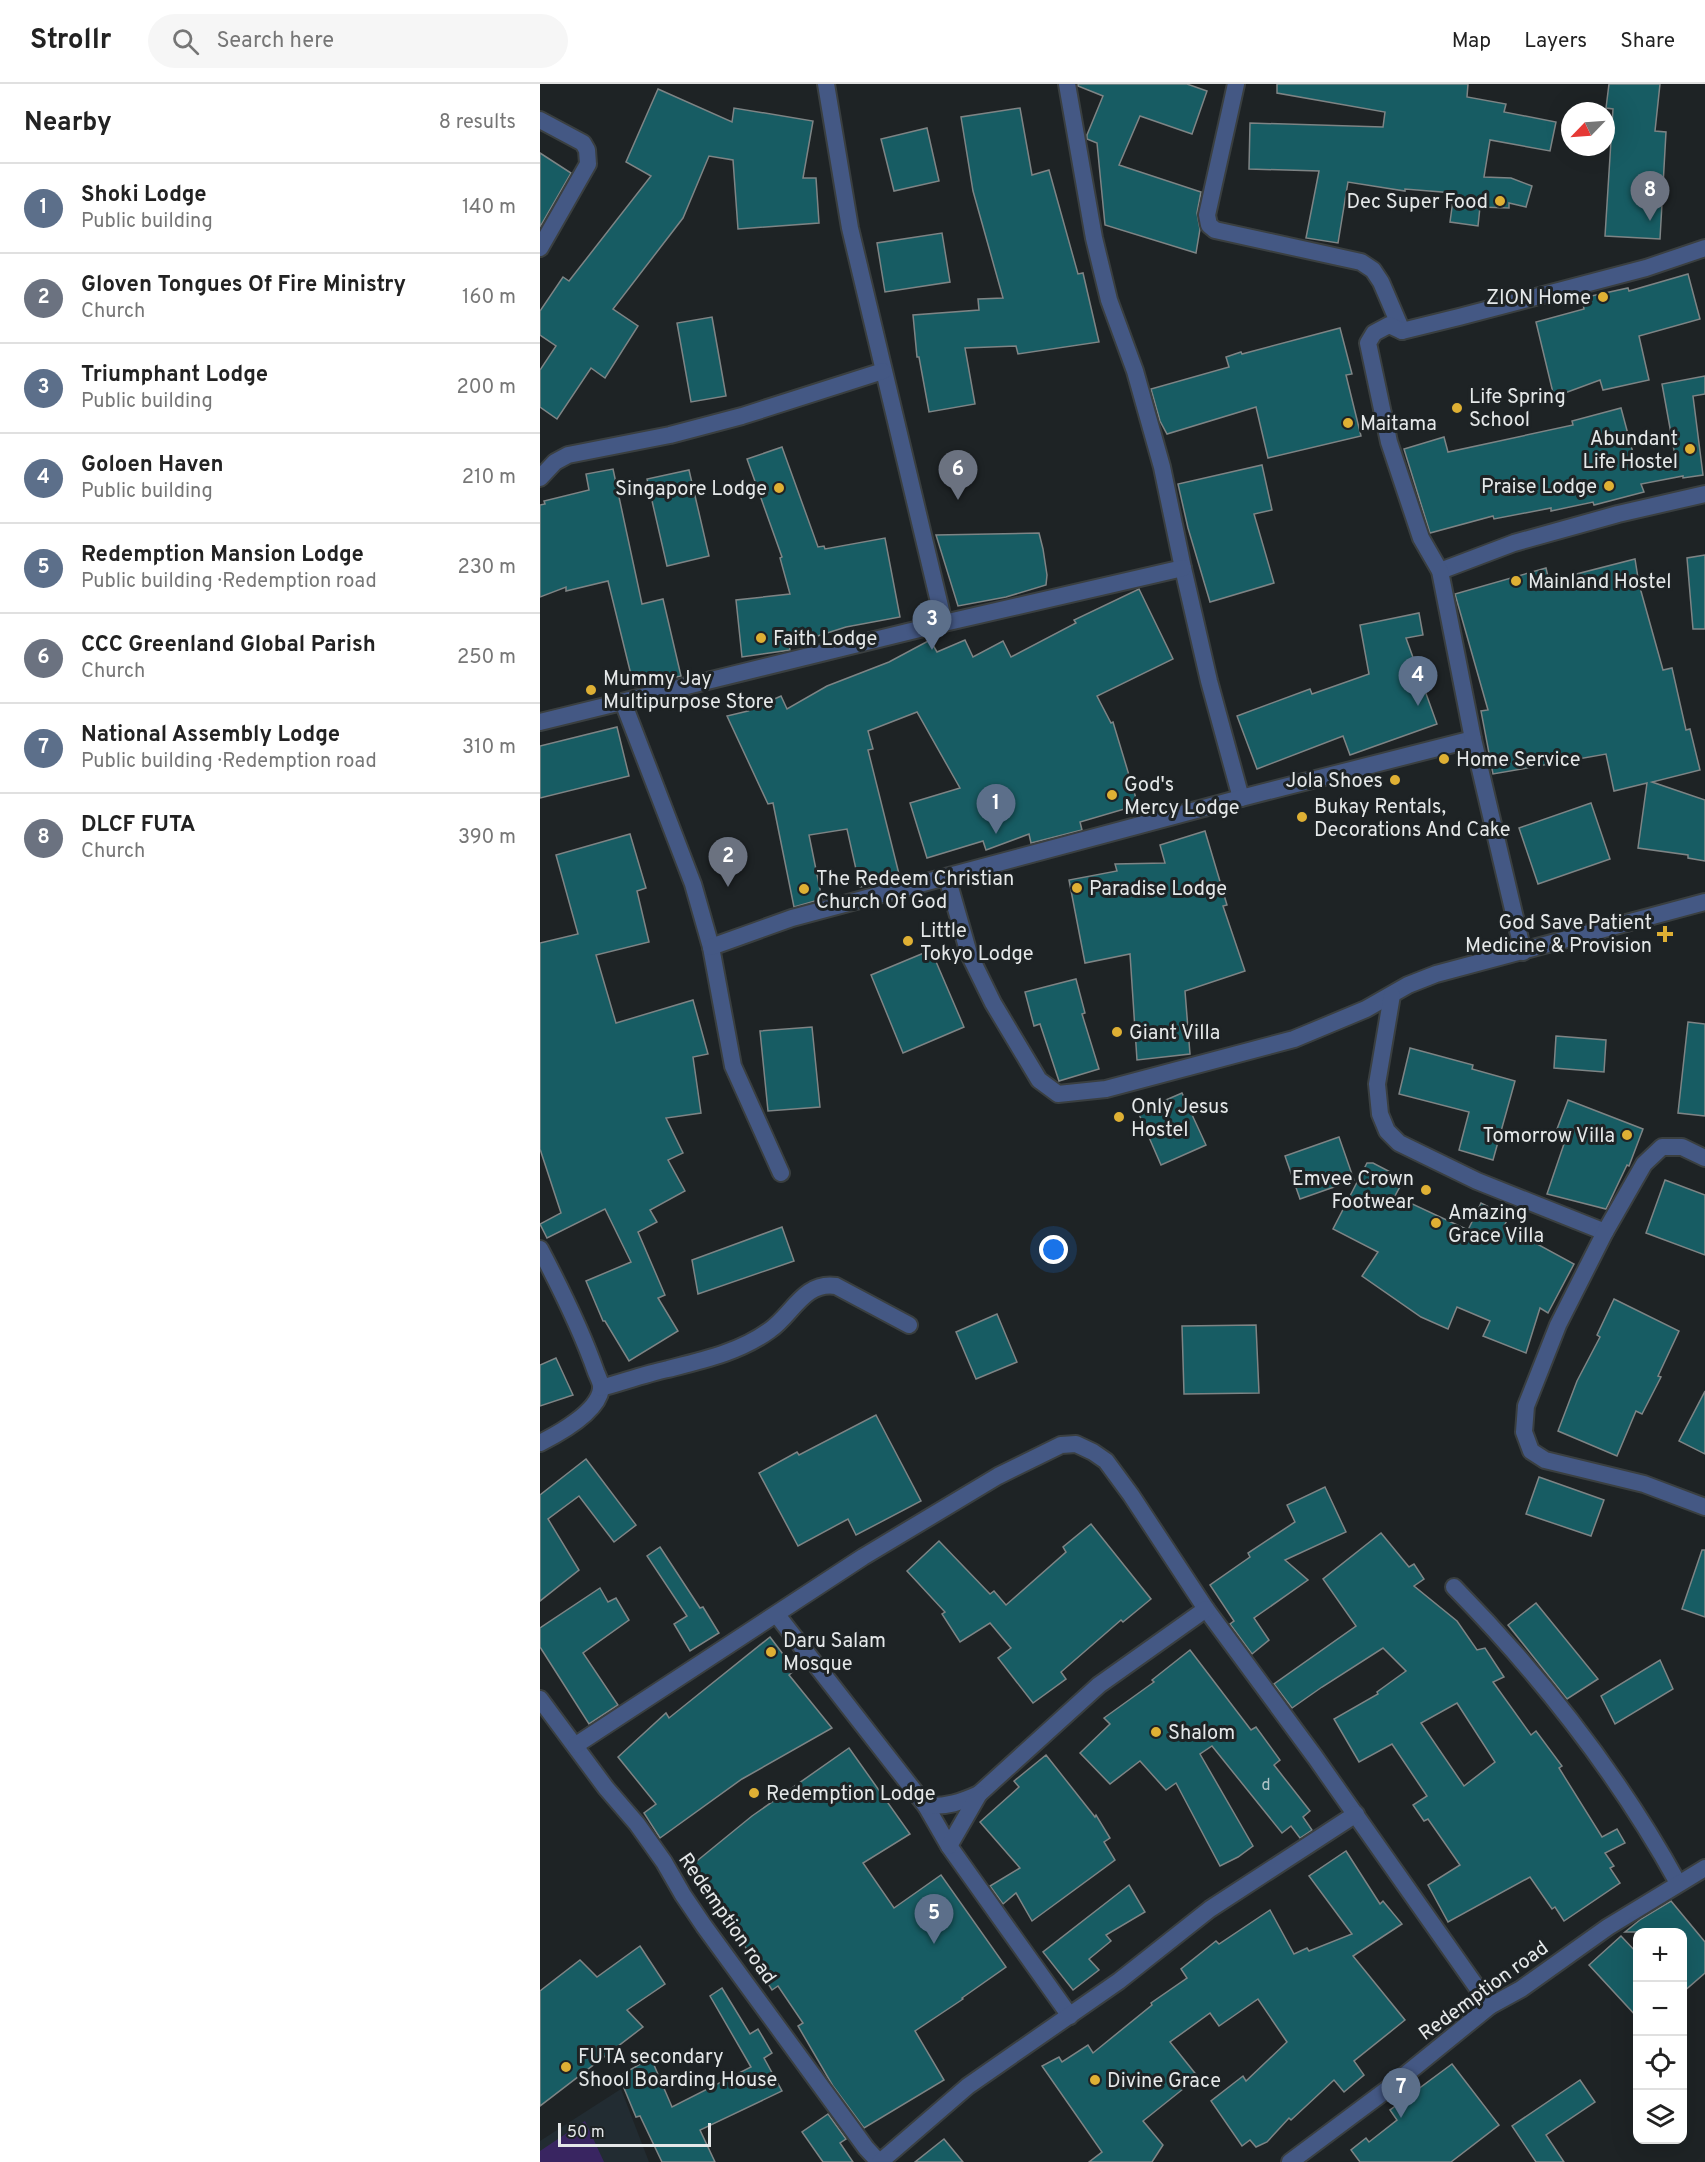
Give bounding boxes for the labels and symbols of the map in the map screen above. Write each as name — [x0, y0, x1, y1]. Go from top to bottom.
north arrow — [1561, 102, 1615, 156]
pin: 8 — [1630, 172, 1670, 221]
place label: Dec Super Food — [1346, 190, 1488, 216]
marker: Dec Super Food — [1493, 194, 1507, 208]
place label: ZION Home — [1486, 286, 1591, 312]
marker: ZION Home — [1596, 290, 1610, 304]
place label: Life Spring School — [1469, 385, 1566, 434]
marker: Life Spring School — [1450, 401, 1464, 415]
place label: Maitama — [1360, 412, 1437, 438]
marker: Maitama — [1341, 416, 1355, 430]
place label: Abundant Life Hostel — [1583, 427, 1678, 476]
marker: Abundant Life Hostel — [1683, 442, 1697, 456]
pin: 6 — [938, 450, 978, 500]
place label: Praise Lodge — [1481, 475, 1597, 501]
place label: Singapore Lodge — [615, 477, 767, 503]
marker: Praise Lodge — [1602, 479, 1616, 493]
marker: Singapore Lodge — [772, 481, 786, 495]
place label: Mainland Hostel — [1528, 570, 1671, 596]
marker: Mainland Hostel — [1509, 574, 1523, 588]
pin: 3 — [912, 600, 952, 650]
place label: Faith Lodge — [773, 627, 877, 653]
marker: Faith Lodge — [754, 631, 768, 645]
pin: 4 — [1398, 656, 1438, 706]
place label: Mummy Jay Multipurpose Store — [603, 667, 774, 716]
marker: Mummy Jay Multipurpose Store — [584, 683, 598, 697]
place label: Home Service — [1456, 748, 1581, 774]
marker: Home Service — [1437, 752, 1451, 766]
place label: Jola Shoes — [1286, 769, 1383, 795]
place label: God's Mercy Lodge — [1124, 773, 1240, 822]
marker: Jola Shoes — [1388, 773, 1402, 787]
pin: 1 — [976, 784, 1016, 834]
marker: God's Mercy Lodge — [1105, 788, 1119, 802]
place label: Bukay Rentals, Decorations And Cake — [1314, 795, 1511, 844]
marker: Bukay Rentals, Decorations And Cake — [1295, 810, 1309, 824]
pin: 2 — [708, 838, 747, 887]
place label: The Redeem Christian Church Of God — [816, 867, 1014, 916]
place label: Paradise Lodge — [1089, 877, 1227, 903]
marker: Paradise Lodge — [1070, 881, 1084, 895]
marker: The Redeem Christian Church Of God — [797, 882, 811, 896]
place label: God Save Patient Medicine & Provision — [1465, 911, 1652, 960]
place label: Little Tokyo Lodge — [920, 919, 1034, 968]
marker: God Save Patient Medicine & Provision — [1656, 925, 1674, 943]
marker: Little Tokyo Lodge — [901, 934, 915, 948]
place label: Giant Villa — [1129, 1021, 1220, 1047]
marker: Giant Villa — [1110, 1025, 1124, 1039]
place label: Only Jesus Hostel — [1131, 1095, 1229, 1144]
marker: Only Jesus Hostel — [1112, 1110, 1126, 1124]
place label: Tomorrow Villa — [1483, 1124, 1615, 1150]
marker: Tomorrow Villa — [1620, 1128, 1634, 1142]
place label: Emvee Crown Footwear — [1292, 1167, 1414, 1216]
marker: Emvee Crown Footwear — [1419, 1183, 1433, 1197]
place label: Amazing Grace Villa — [1448, 1201, 1544, 1250]
marker: Amazing Grace Villa — [1429, 1216, 1443, 1230]
your location — [1039, 1235, 1068, 1264]
place label: Daru Salam Mosque — [783, 1629, 886, 1678]
marker: Daru Salam Mosque — [764, 1645, 778, 1659]
place label: Shalom — [1168, 1721, 1235, 1747]
marker: Shalom — [1149, 1725, 1163, 1739]
house number: d — [1262, 1776, 1271, 1796]
place label: Redemption Lodge — [766, 1782, 936, 1808]
marker: Redemption Lodge — [747, 1786, 761, 1800]
street label: Redemption road — [671, 1848, 781, 1990]
pin: 5 — [914, 1894, 954, 1944]
street label: Redemption road — [1414, 1936, 1554, 2048]
place label: FUTA secondary Shool Boarding House — [578, 2045, 777, 2094]
marker: FUTA secondary Shool Boarding House — [559, 2060, 573, 2074]
pin: 7 — [1382, 2068, 1420, 2118]
place label: Divine Grace — [1107, 2069, 1221, 2095]
marker: Divine Grace — [1088, 2073, 1102, 2087]
scale bar — [558, 2120, 711, 2148]

